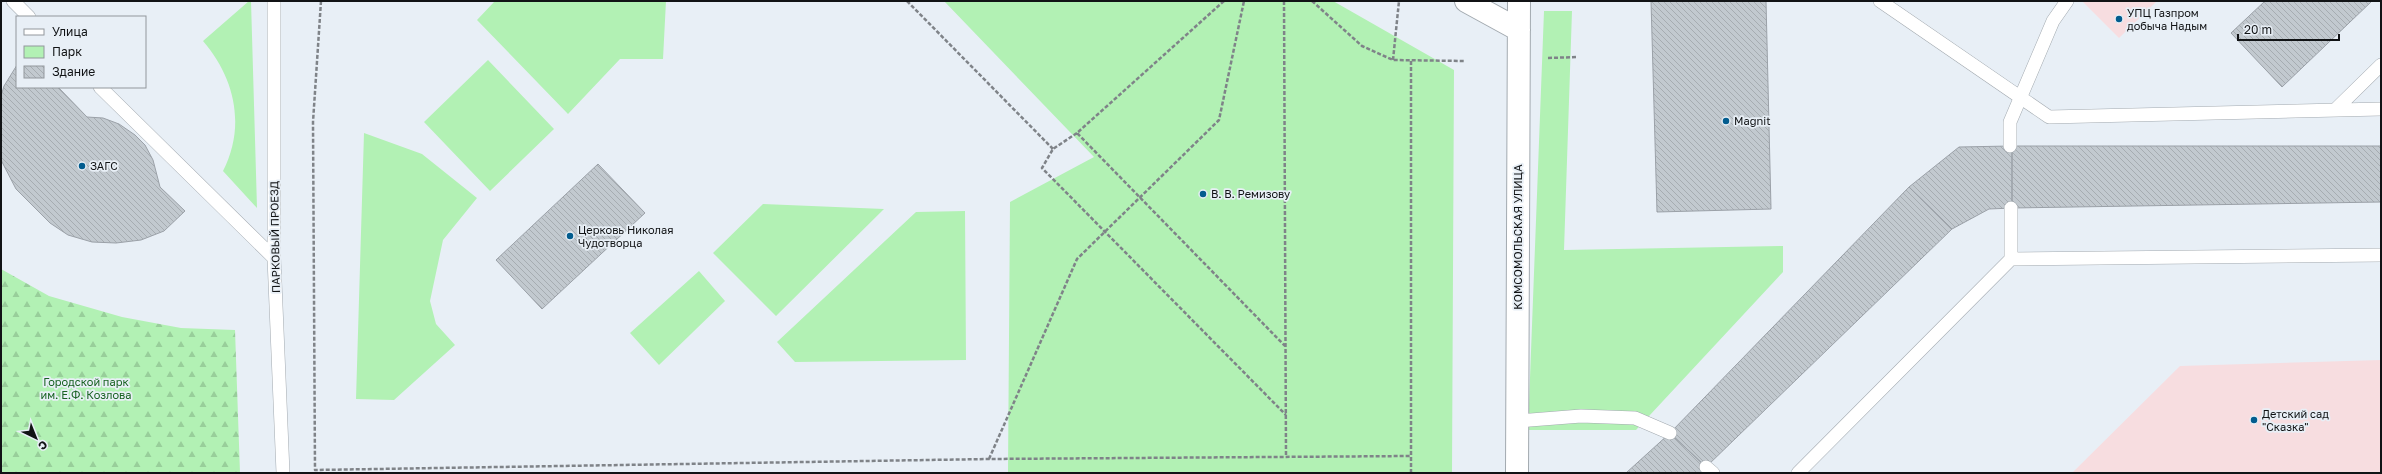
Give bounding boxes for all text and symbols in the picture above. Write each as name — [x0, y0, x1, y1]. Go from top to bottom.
place label: УПЦ Газпром добыча Надым — [2127, 6, 2207, 32]
marker: УПЦ Газпром добыча Надым — [2114, 14, 2124, 24]
legend — [16, 16, 146, 88]
scale bar — [2238, 16, 2339, 42]
text: 20 m — [2244, 22, 2272, 37]
text: Улица — [52, 24, 88, 39]
text: Парк — [52, 44, 82, 59]
text: Здание — [52, 64, 95, 79]
place label: Magnit — [1734, 114, 1771, 127]
marker: Magnit — [1721, 116, 1731, 126]
place label: ЗАГС — [90, 159, 118, 172]
marker: ЗАГС — [77, 161, 87, 171]
street label: КОМСОМОЛЬСКАЯ УЛИЦА — [1511, 164, 1524, 310]
street label: ПАРКОВЫЙ ПРОЕЗД — [267, 181, 282, 293]
place label: В. В. Ремизову — [1211, 187, 1290, 200]
marker: В. В. Ремизову — [1198, 189, 1208, 199]
place label: Церковь Николая Чудотворца — [578, 223, 673, 249]
marker: Церковь Николая Чудотворца — [565, 231, 575, 241]
park label: Городской парк им. Е.Ф. Козлова — [40, 375, 132, 401]
place label: Детский сад "Сказка" — [2262, 407, 2329, 433]
marker: Детский сад "Сказка" — [2249, 415, 2259, 425]
north arrow — [16, 418, 56, 458]
text: С — [36, 438, 50, 453]

